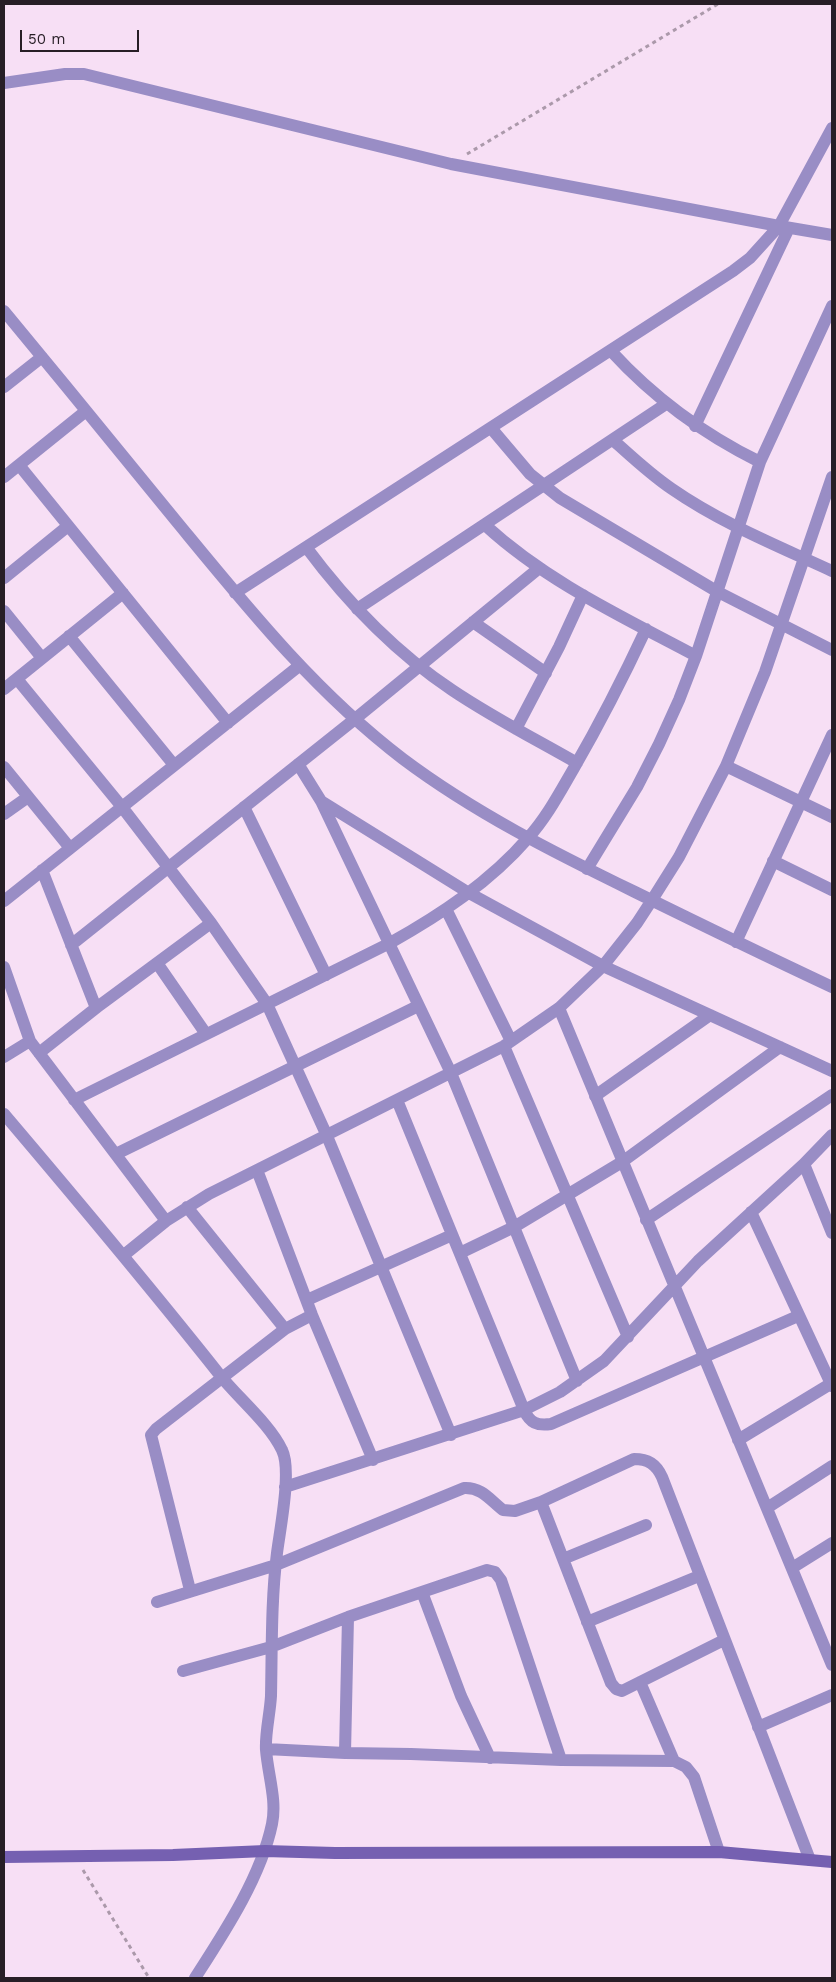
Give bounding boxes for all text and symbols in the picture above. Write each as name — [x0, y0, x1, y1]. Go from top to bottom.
scale bar — [22, 20, 141, 52]
text: 50 m — [28, 30, 65, 48]

